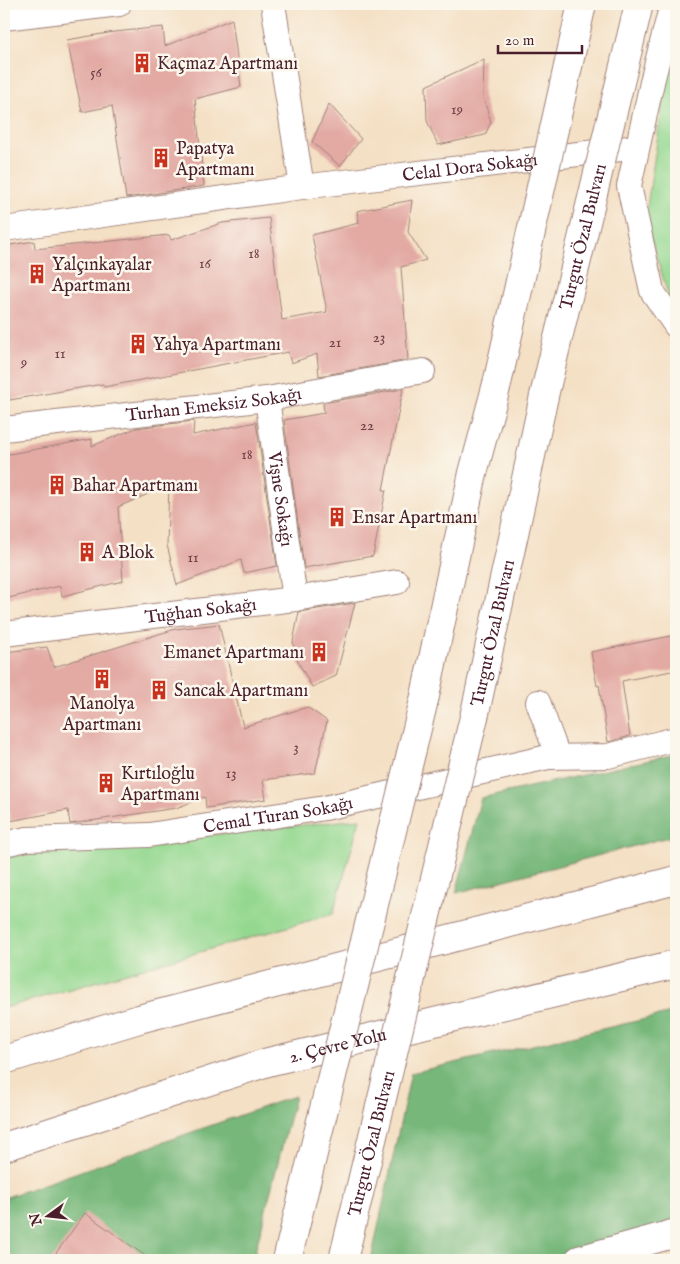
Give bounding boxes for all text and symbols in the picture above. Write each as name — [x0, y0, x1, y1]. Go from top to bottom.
scale bar — [498, 22, 581, 54]
text: 20 m — [505, 31, 535, 50]
building icon: Kaçmaz Apartmanı — [131, 52, 153, 74]
place label: Kaçmaz Apartmanı — [157, 53, 298, 76]
house number: 56 — [90, 63, 103, 82]
house number: 19 — [451, 100, 463, 119]
place label: Papatya Apartmanı — [175, 138, 255, 182]
building icon: Papatya Apartmanı — [150, 147, 172, 169]
street label: Celal Dora Sokağı — [401, 149, 539, 188]
street label: Turgut Özal Bulvarı — [555, 161, 613, 312]
house number: 18 — [248, 244, 260, 263]
place label: Yalçınkayalar Apartmanı — [51, 254, 152, 298]
house number: 16 — [199, 254, 212, 273]
building icon: Yalçınkayalar Apartmanı — [26, 263, 48, 285]
house number: 23 — [373, 328, 385, 347]
building icon: Yahya Apartmanı — [127, 333, 149, 355]
house number: 21 — [329, 333, 341, 352]
place label: Yahya Apartmanı — [153, 334, 281, 357]
house number: 11 — [54, 344, 66, 363]
house number: 9 — [20, 353, 27, 372]
street label: Turhan Emeksiz Sokağı — [125, 383, 304, 428]
house number: 22 — [360, 416, 374, 435]
house number: 18 — [241, 445, 253, 464]
street label: Vişne Sokağı — [261, 449, 298, 548]
building icon: Bahar Apartmanı — [46, 474, 68, 496]
place label: Bahar Apartmanı — [72, 475, 198, 498]
building icon: Ensar Apartmanı — [326, 506, 348, 528]
place label: Ensar Apartmanı — [352, 507, 477, 530]
building icon: A Blok — [76, 541, 98, 563]
place label: A Blok — [101, 542, 154, 565]
house number: 11 — [187, 548, 199, 567]
street label: Turgut Özal Bulvarı — [467, 557, 521, 709]
street label: Tuğhan Sokağı — [144, 594, 258, 630]
building icon: Emanet Apartmanı — [308, 641, 330, 663]
place label: Emanet Apartmanı — [163, 642, 304, 665]
building icon: Manolya Apartmanı — [91, 668, 113, 690]
building icon: Sancak Apartmanı — [148, 679, 170, 701]
place label: Sancak Apartmanı — [174, 680, 308, 703]
place label: Manolya Apartmanı — [62, 693, 141, 737]
house number: 3 — [293, 738, 299, 757]
place label: Kırtıloğlu Apartmanı — [120, 763, 200, 807]
house number: 13 — [225, 764, 237, 783]
building icon: Kırtıloğlu Apartmanı — [95, 772, 117, 794]
street label: Cemal Turan Sokağı — [202, 792, 355, 840]
street label: 2. Çevre Yolu — [287, 1024, 389, 1069]
street label: Turgut Özal Bulvarı — [344, 1068, 401, 1219]
north arrow — [22, 1192, 72, 1242]
text: N — [26, 1211, 47, 1228]

